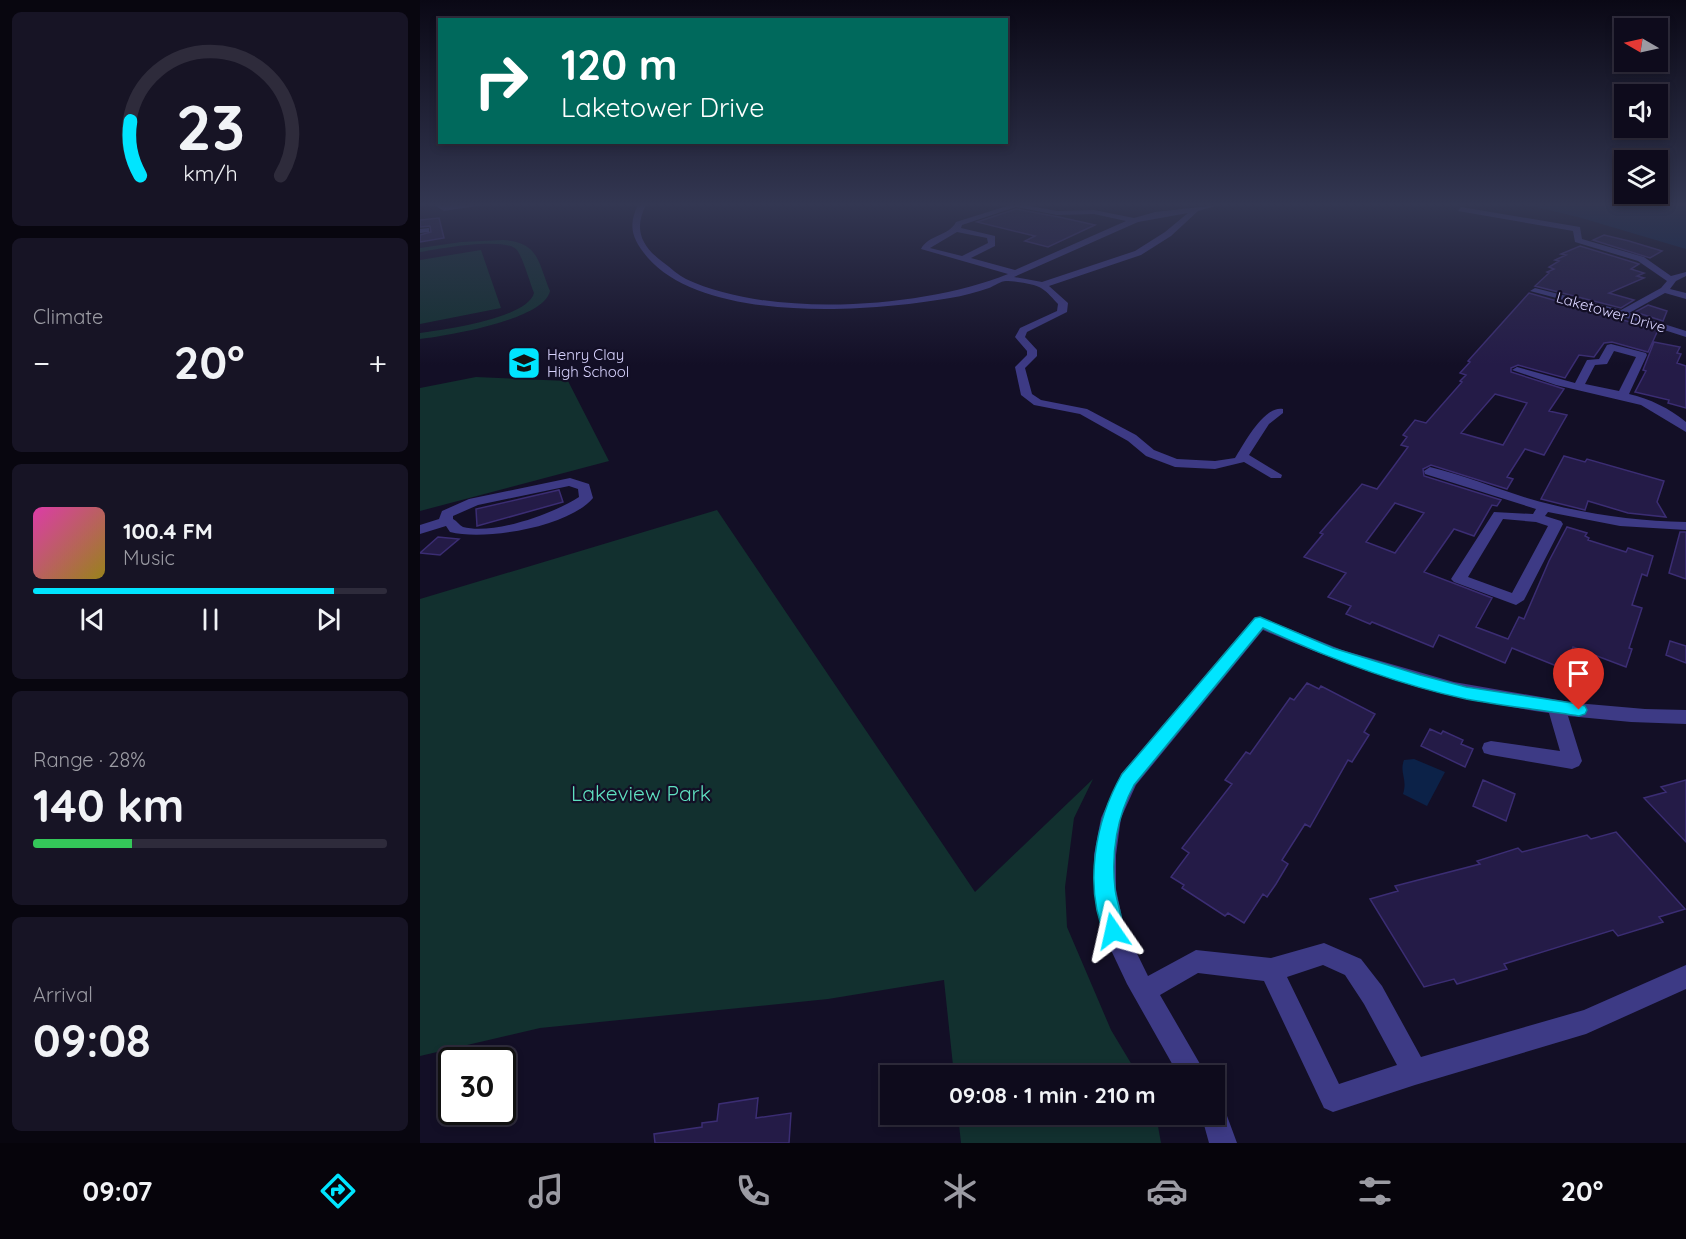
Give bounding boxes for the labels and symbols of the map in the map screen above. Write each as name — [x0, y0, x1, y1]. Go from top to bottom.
north arrow — [1614, 18, 1668, 72]
street label: Laketower Drive — [1554, 287, 1668, 337]
school or university icon: Henry Clay High School — [506, 345, 542, 381]
place label: Henry Clay High School — [547, 345, 629, 381]
pin — [1553, 648, 1604, 710]
park label: Lakeview Park — [571, 780, 711, 806]
position arrow — [1081, 899, 1145, 963]
speed limit sign: 30 — [438, 1047, 516, 1125]

